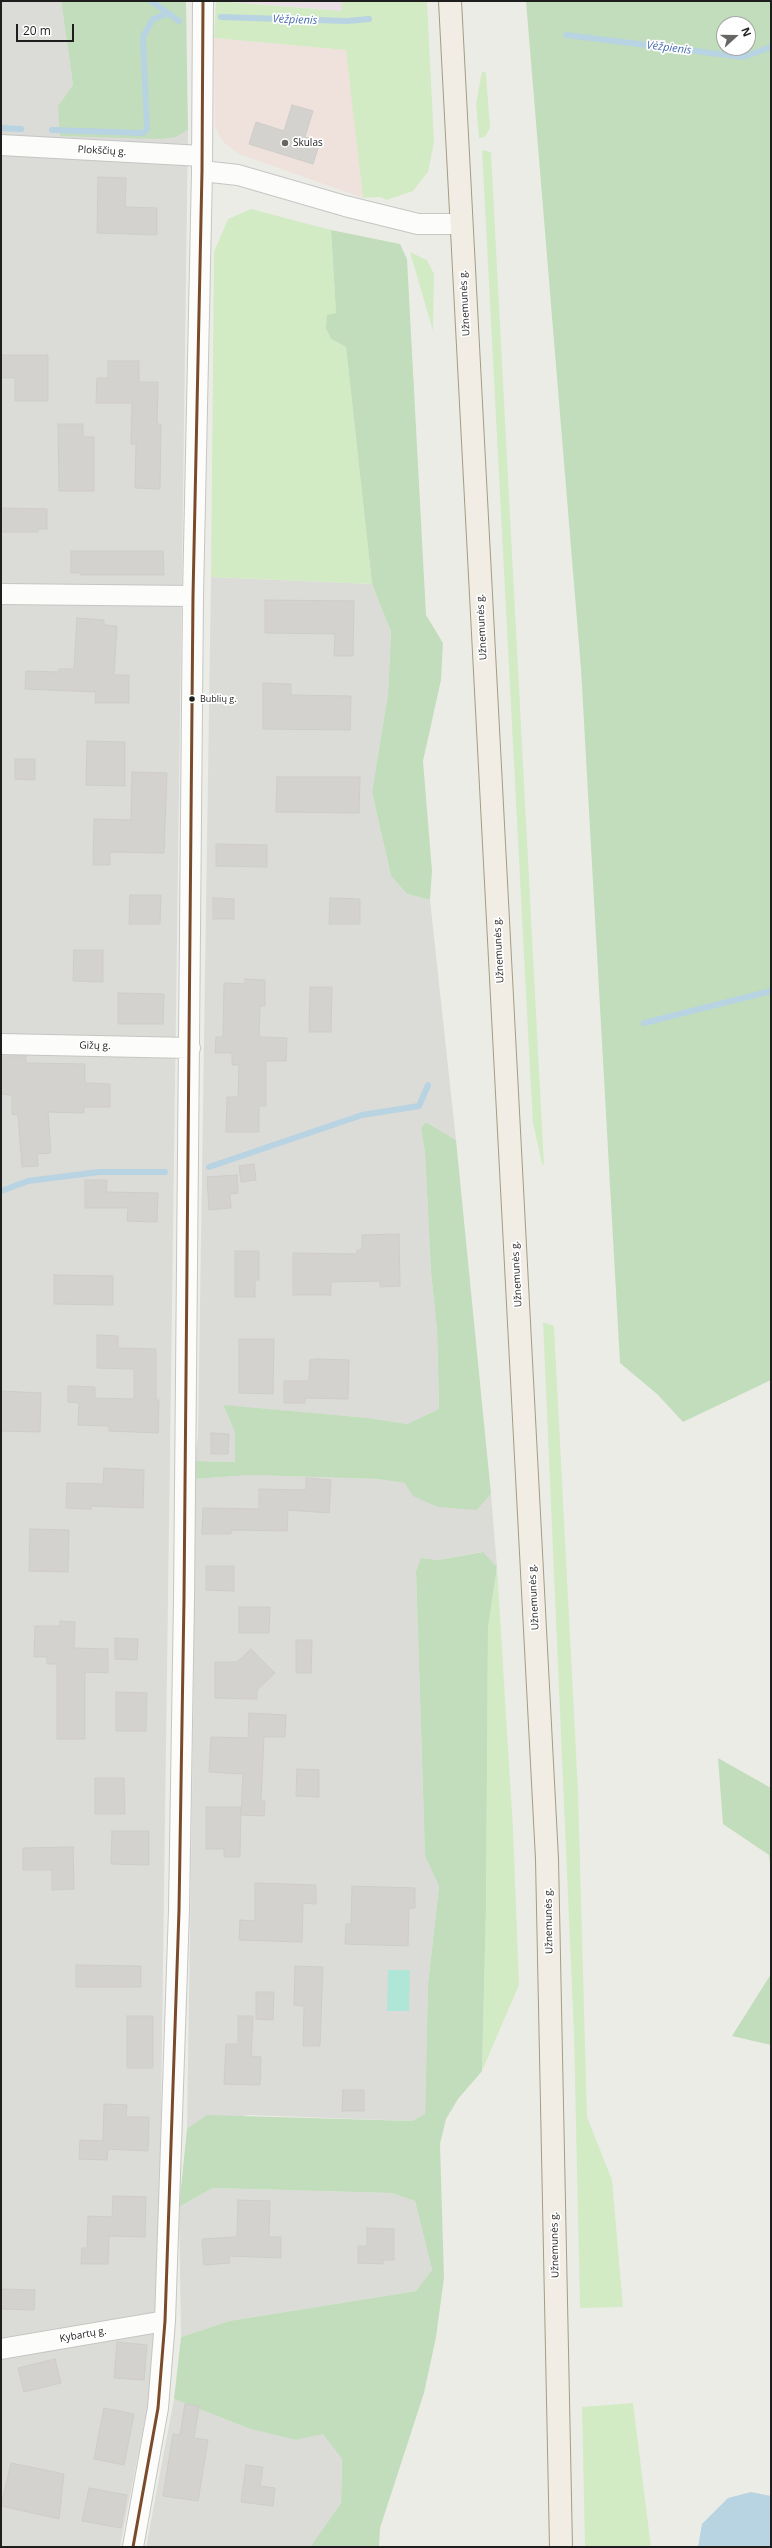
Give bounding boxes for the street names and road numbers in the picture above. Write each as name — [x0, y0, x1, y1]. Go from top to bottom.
street label: Plokščių g. — [77, 144, 127, 158]
street label: Užnemunės g. — [457, 270, 473, 336]
street label: Užnemunės g. — [474, 594, 490, 660]
street label: Užnemunės g. — [491, 917, 507, 983]
street label: Gižų g. — [79, 1040, 111, 1052]
street label: Užnemunės g. — [509, 1241, 525, 1307]
street label: Užnemunės g. — [526, 1564, 542, 1630]
street label: Užnemunės g. — [542, 1888, 556, 1954]
street label: Užnemunės g. — [548, 2212, 562, 2278]
street label: Kybartų g. — [59, 2325, 107, 2345]

